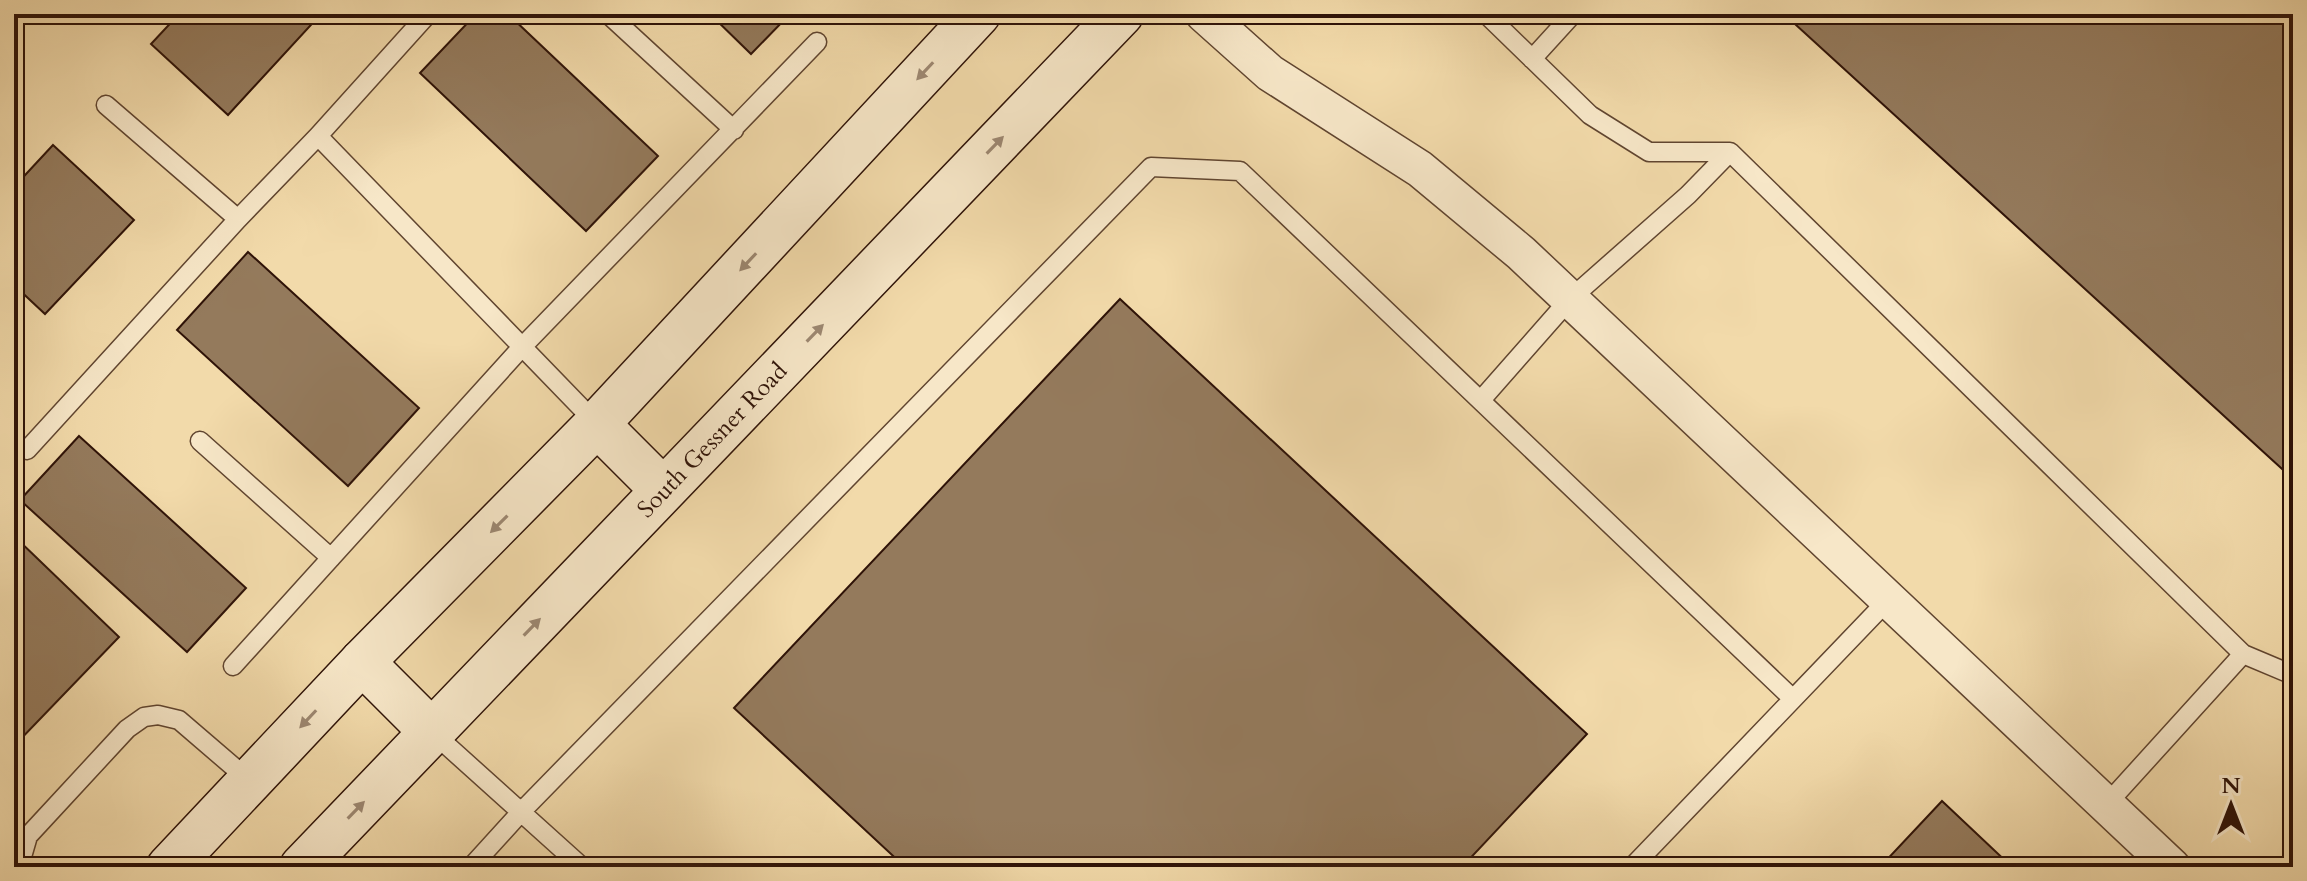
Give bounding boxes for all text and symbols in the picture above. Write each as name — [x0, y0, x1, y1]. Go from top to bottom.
one-way arrow — [917, 61, 935, 80]
one-way arrow — [985, 136, 1003, 155]
one-way arrow — [740, 252, 758, 271]
one-way arrow — [805, 323, 823, 342]
street label: South Gessner Road — [629, 355, 795, 525]
one-way arrow — [490, 514, 508, 533]
one-way arrow — [522, 618, 540, 637]
one-way arrow — [300, 709, 318, 728]
north arrow — [2191, 765, 2271, 845]
text: N — [2221, 771, 2241, 801]
one-way arrow — [347, 801, 365, 820]

